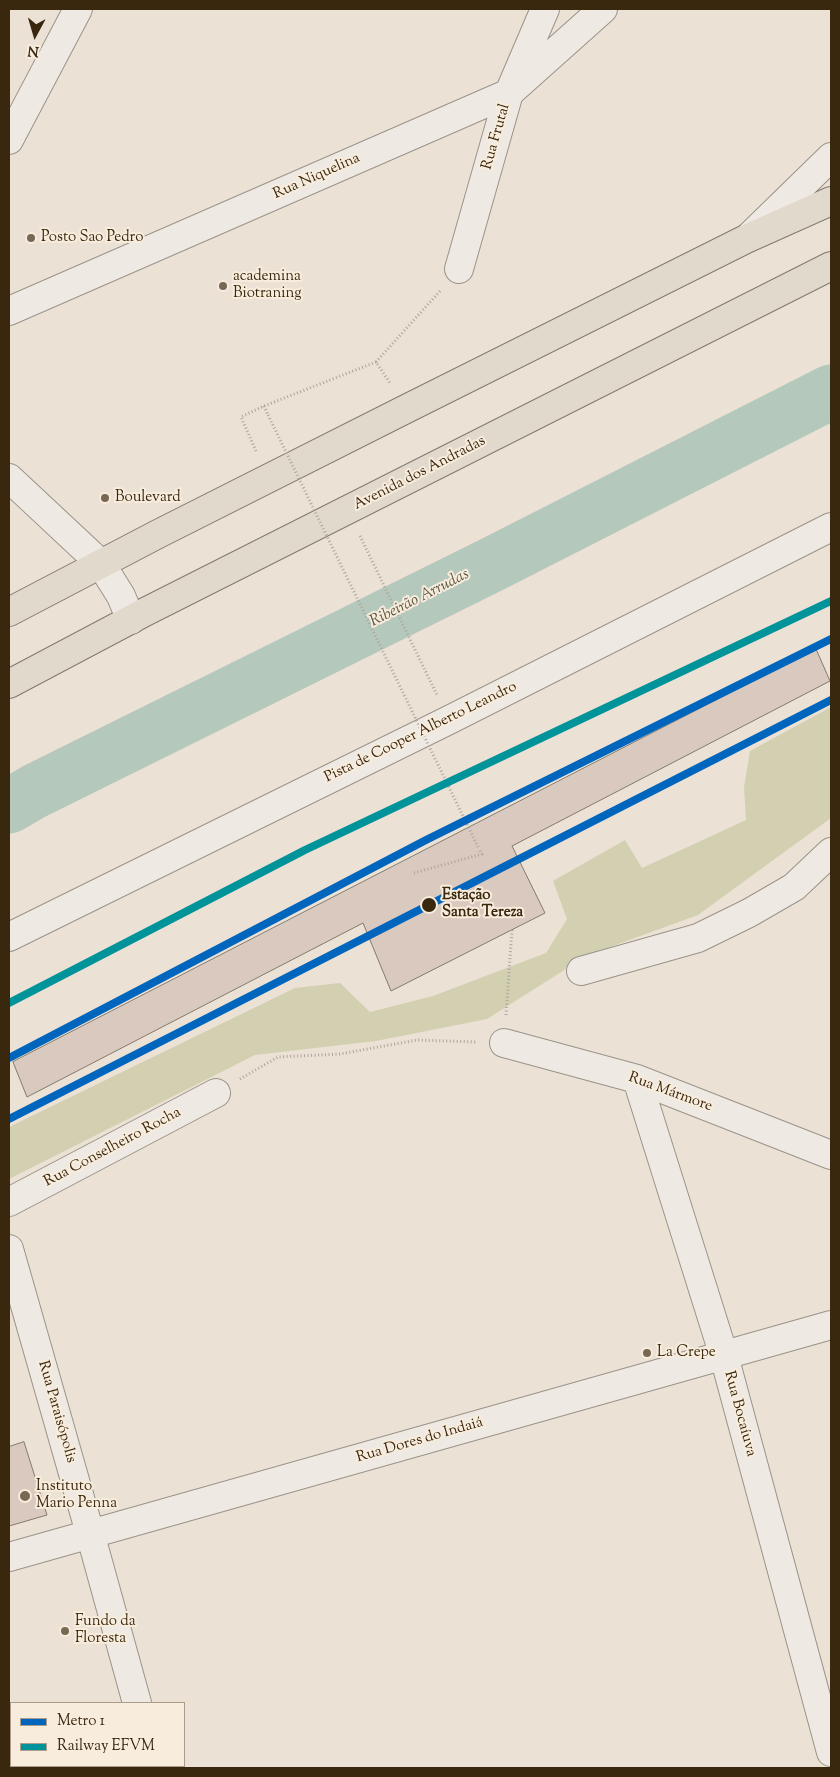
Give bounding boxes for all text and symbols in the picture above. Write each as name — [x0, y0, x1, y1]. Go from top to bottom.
north arrow — [10, 10, 60, 60]
text: N — [27, 39, 40, 60]
street label: Rua Frutal — [479, 102, 515, 172]
street label: Rua Niquelina — [271, 150, 363, 204]
place label: Posto Sao Pedro — [41, 229, 143, 247]
marker: Posto Sao Pedro — [25, 232, 37, 244]
place label: academina Biotraning — [233, 268, 302, 303]
marker: academina Biotraning — [217, 280, 229, 292]
street label: Avenida dos Andradas — [351, 433, 489, 515]
place label: Boulevard — [115, 489, 181, 507]
marker: Boulevard — [99, 492, 111, 504]
water label: Ribeirão Arrudas — [367, 566, 473, 632]
street label: Pista de Cooper Alberto Leandro — [322, 678, 520, 788]
place label: Estação Santa Tereza — [442, 887, 523, 922]
marker: Estação Santa Tereza — [420, 896, 438, 914]
street label: Rua Mármore — [625, 1069, 715, 1117]
street label: Rua Conselheiro Rocha — [41, 1104, 185, 1192]
place label: La Crepe — [657, 1344, 716, 1362]
marker: La Crepe — [641, 1347, 653, 1359]
street label: Rua Paraisópolis — [33, 1359, 79, 1465]
street label: Rua Bocaíuva — [719, 1369, 759, 1459]
street label: Rua Dores do Indaiá — [355, 1414, 485, 1468]
place label: Instituto Mario Penna — [36, 1478, 117, 1513]
marker: Instituto Mario Penna — [18, 1489, 32, 1503]
place label: Fundo da Floresta — [75, 1613, 136, 1648]
marker: Fundo da Floresta — [59, 1625, 71, 1637]
legend — [10, 1702, 185, 1767]
text: Metro 1 — [57, 1711, 105, 1732]
text: Railway EFVM — [57, 1736, 155, 1757]

